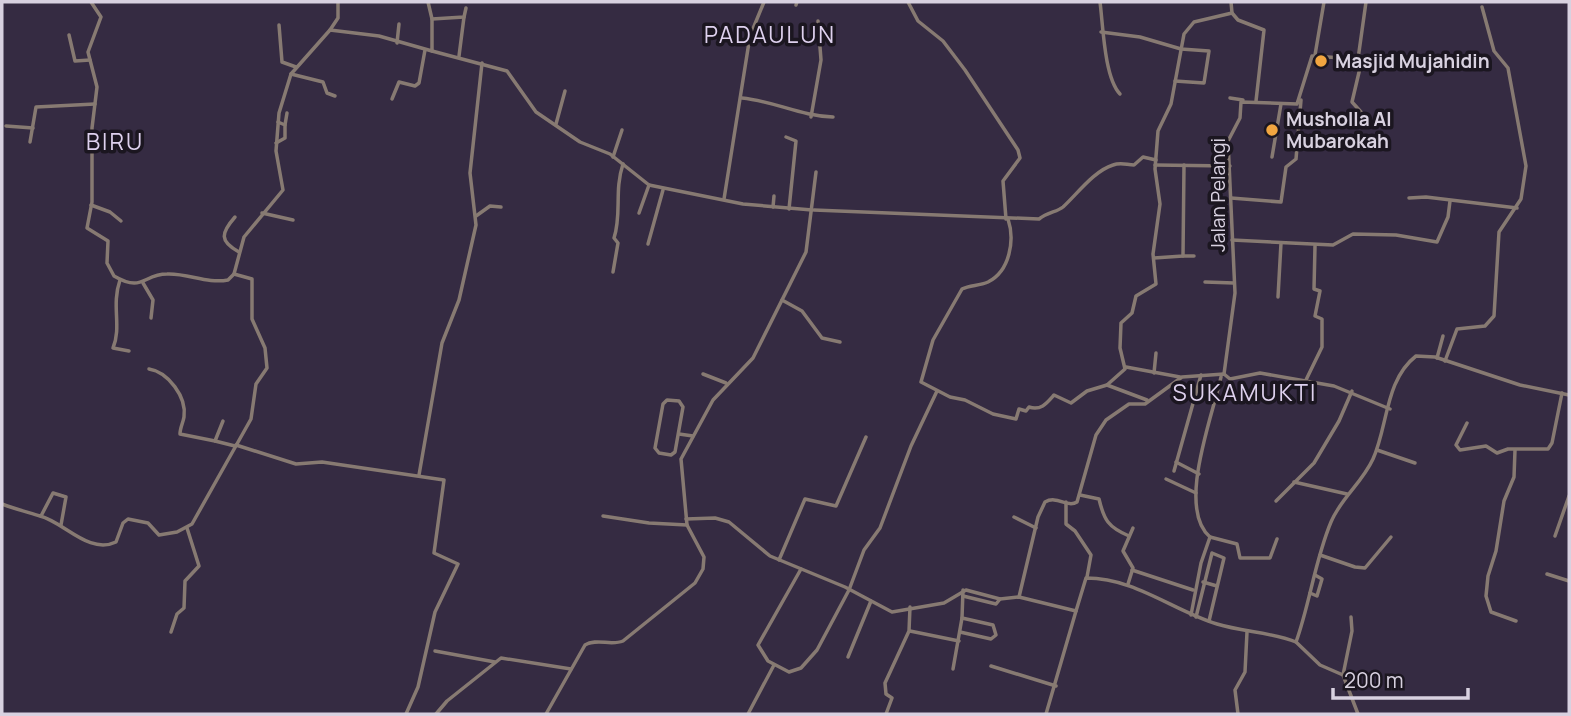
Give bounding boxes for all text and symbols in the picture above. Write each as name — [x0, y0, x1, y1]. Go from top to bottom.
district label: PADAULUN — [704, 18, 836, 50]
place label: Masjid Mujahidin — [1335, 48, 1490, 74]
marker: Masjid Mujahidin — [1313, 53, 1329, 69]
place label: Musholla Al Mubarokah — [1286, 106, 1392, 154]
marker: Musholla Al Mubarokah — [1264, 122, 1280, 138]
district label: BIRU — [86, 125, 144, 157]
street label: Jalan Pelangi — [1205, 138, 1231, 252]
district label: SUKAMUKTI — [1173, 376, 1317, 408]
scale bar — [1333, 656, 1468, 700]
text: 200 m — [1344, 666, 1404, 694]

